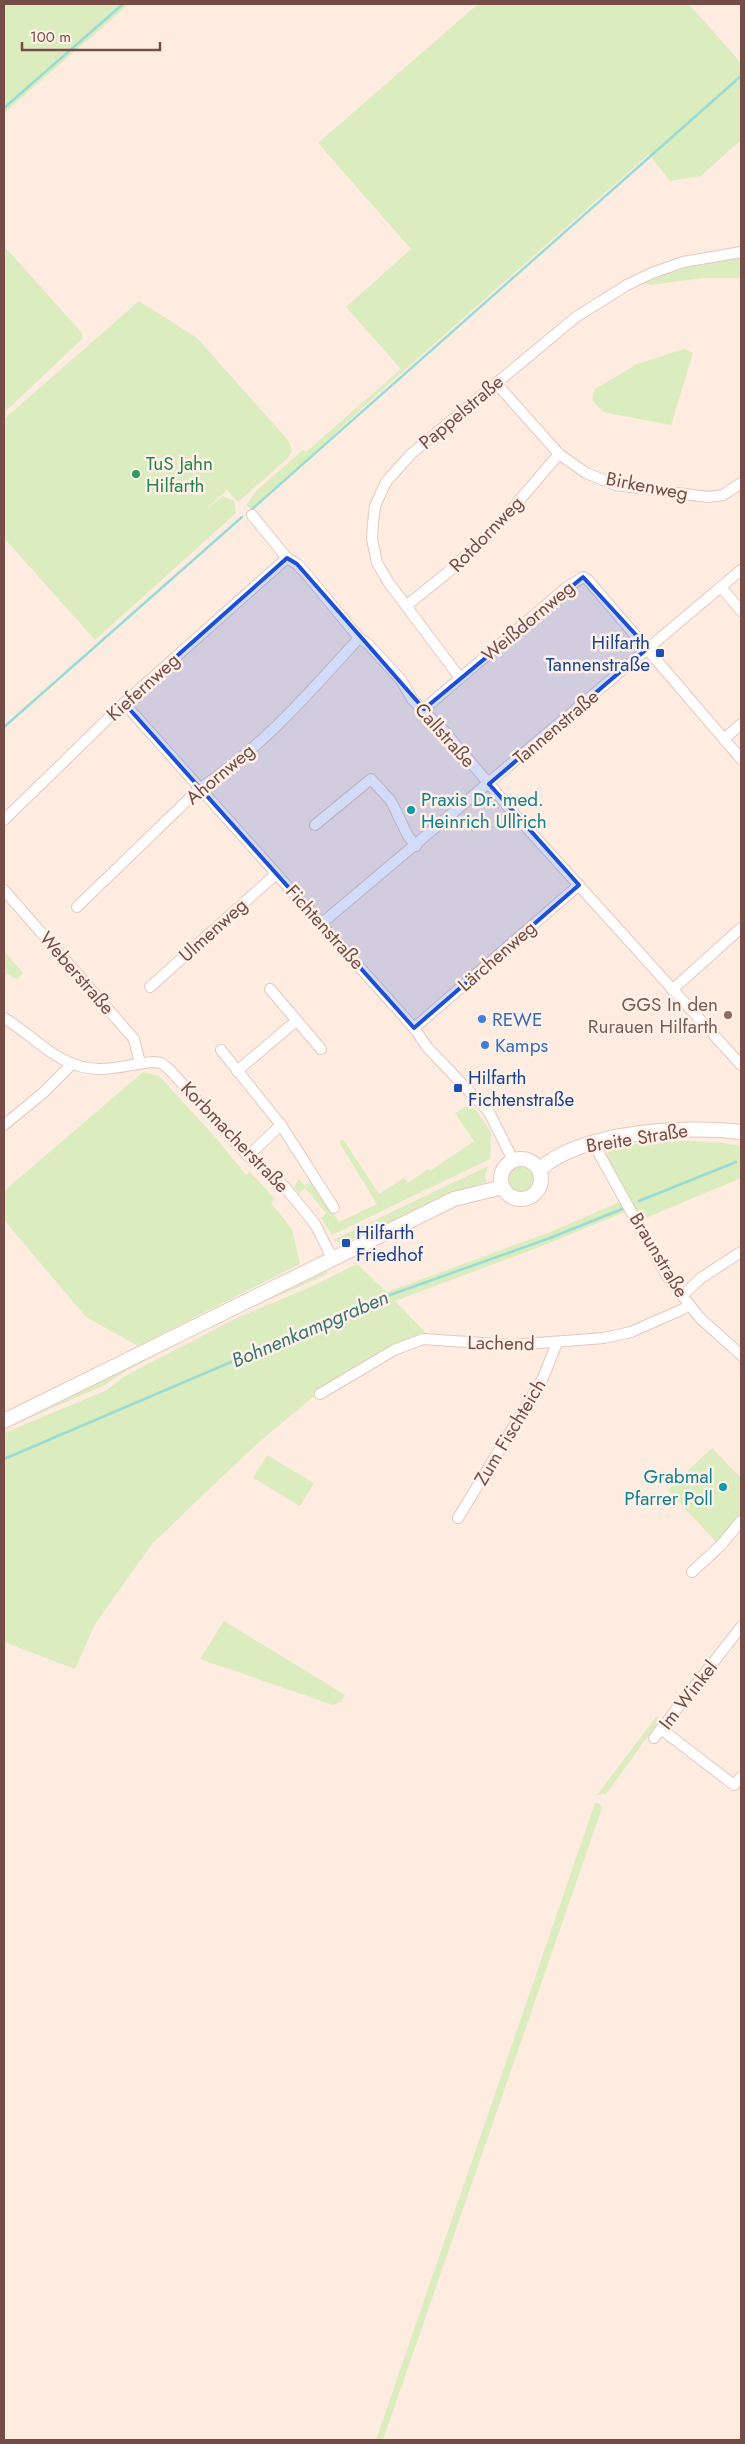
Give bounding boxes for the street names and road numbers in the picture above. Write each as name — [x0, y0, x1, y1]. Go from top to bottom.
street label: Pappelstraße — [413, 368, 509, 456]
street label: Birkenweg — [604, 465, 690, 507]
street label: Rotdornweg — [443, 490, 529, 578]
street label: Weißdornweg — [476, 574, 580, 668]
street label: Kiefernweg — [100, 647, 186, 727]
street label: Tannenstraße — [507, 683, 605, 771]
street label: Callstraße — [408, 697, 482, 774]
street label: Ahornweg — [180, 737, 260, 811]
street label: Fichtenstraße — [279, 878, 371, 976]
street label: Ulmenweg — [173, 892, 253, 968]
street label: Lärchenweg — [452, 914, 542, 998]
street label: Weberstraße — [33, 925, 121, 1021]
street label: Korbmacherstraße — [175, 1075, 295, 1199]
street label: Breite Straße — [584, 1117, 690, 1159]
street label: Braunstraße — [623, 1207, 695, 1303]
street label: Lachend — [467, 1329, 535, 1357]
street label: Zum Fischteich — [468, 1374, 552, 1490]
street label: Im Winkel — [652, 1655, 724, 1735]

